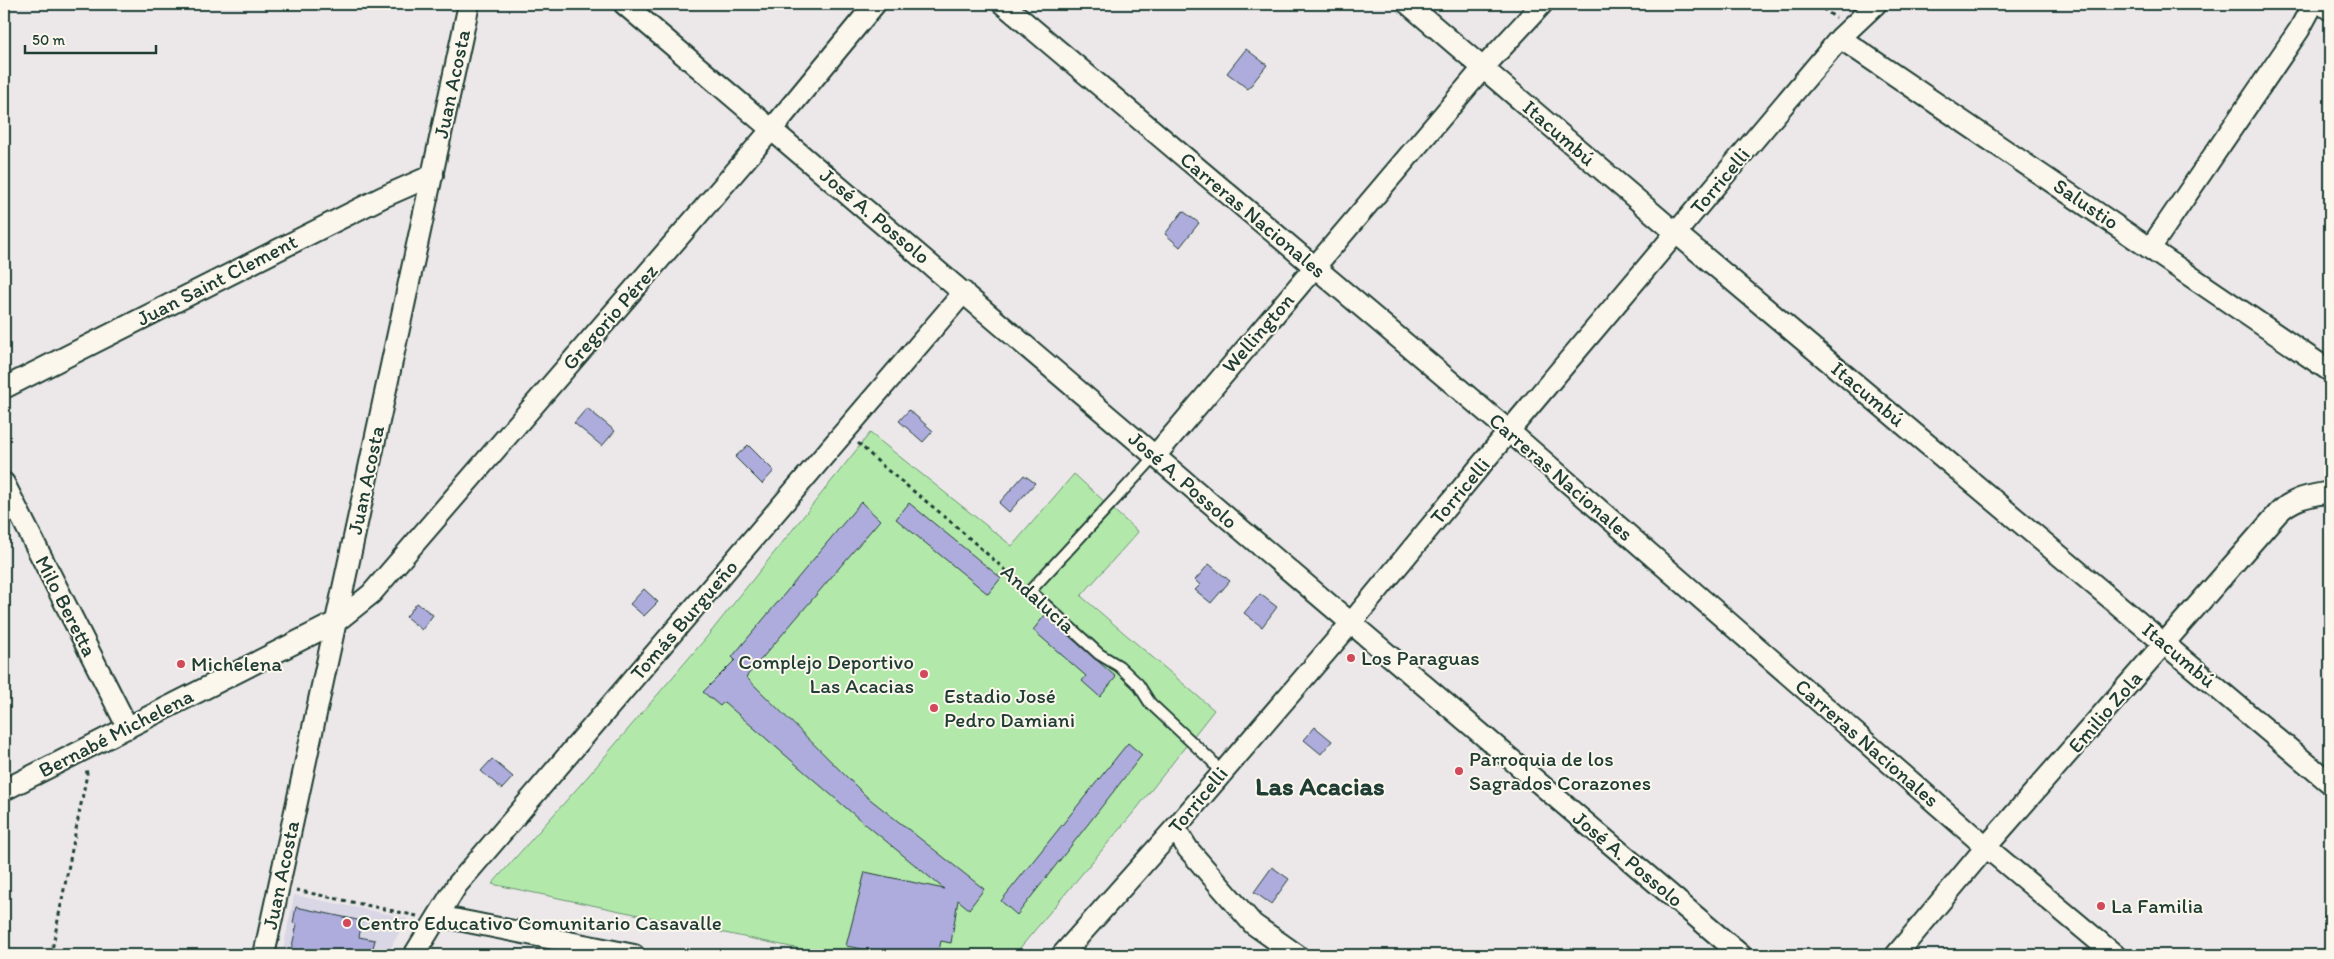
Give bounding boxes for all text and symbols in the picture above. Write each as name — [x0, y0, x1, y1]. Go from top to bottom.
scale bar — [25, 22, 156, 54]
street label: Juan Acosta — [428, 27, 475, 141]
text: 50 m — [32, 31, 65, 49]
street label: Itacumbú — [1518, 94, 1601, 171]
street label: Torricelli — [1685, 142, 1755, 219]
street label: Carreras Nacionales — [1175, 146, 1331, 283]
street label: José A. Possolo — [815, 162, 935, 269]
street label: Salustio — [2049, 173, 2124, 234]
street label: Juan Saint Clement — [132, 228, 301, 331]
street label: Gregorio Pérez — [557, 258, 663, 375]
street label: Wellington — [1216, 288, 1299, 378]
street label: Itacumbú — [1827, 356, 1910, 432]
street label: Carreras Nacionales — [1484, 407, 1639, 546]
street label: Juan Acosta — [342, 423, 389, 537]
street label: José A. Possolo — [1124, 426, 1243, 534]
street label: Torricelli — [1425, 452, 1495, 529]
street label: Milo Beretta — [30, 551, 103, 660]
street label: Tomás Burgueño — [625, 554, 743, 685]
street label: Andalucía — [996, 559, 1081, 638]
street label: Itacumbú — [2138, 617, 2221, 693]
place label: Los Paraguas — [1361, 645, 1480, 670]
place label: Complejo Deportivo Las Acacias — [738, 649, 914, 698]
place label: Michelena — [191, 651, 282, 676]
marker: Los Paraguas — [1345, 652, 1357, 664]
marker: Michelena — [175, 658, 187, 670]
street label: Emilio Zola — [2062, 666, 2147, 758]
marker: Complejo Deportivo Las Acacias — [918, 668, 930, 680]
street label: Carreras Nacionales — [1790, 673, 1945, 812]
street label: Bernabé Michelena — [34, 683, 197, 782]
place label: Estadio José Pedro Damiani — [944, 683, 1075, 732]
marker: Estadio José Pedro Damiani — [928, 702, 940, 714]
place label: Parroquia de los Sagrados Corazones — [1469, 746, 1651, 795]
street label: Torricelli — [1163, 761, 1233, 838]
marker: Parroquia de los Sagrados Corazones — [1453, 765, 1465, 777]
district label: Las Acacias — [1255, 770, 1385, 802]
street label: José A. Possolo — [1568, 805, 1688, 912]
street label: Juan Acosta — [257, 818, 304, 932]
place label: La Familia — [2111, 893, 2203, 918]
marker: La Familia — [2095, 900, 2107, 912]
place label: Centro Educativo Comunitario Casavalle — [357, 910, 722, 935]
marker: Centro Educativo Comunitario Casavalle — [341, 917, 353, 929]

